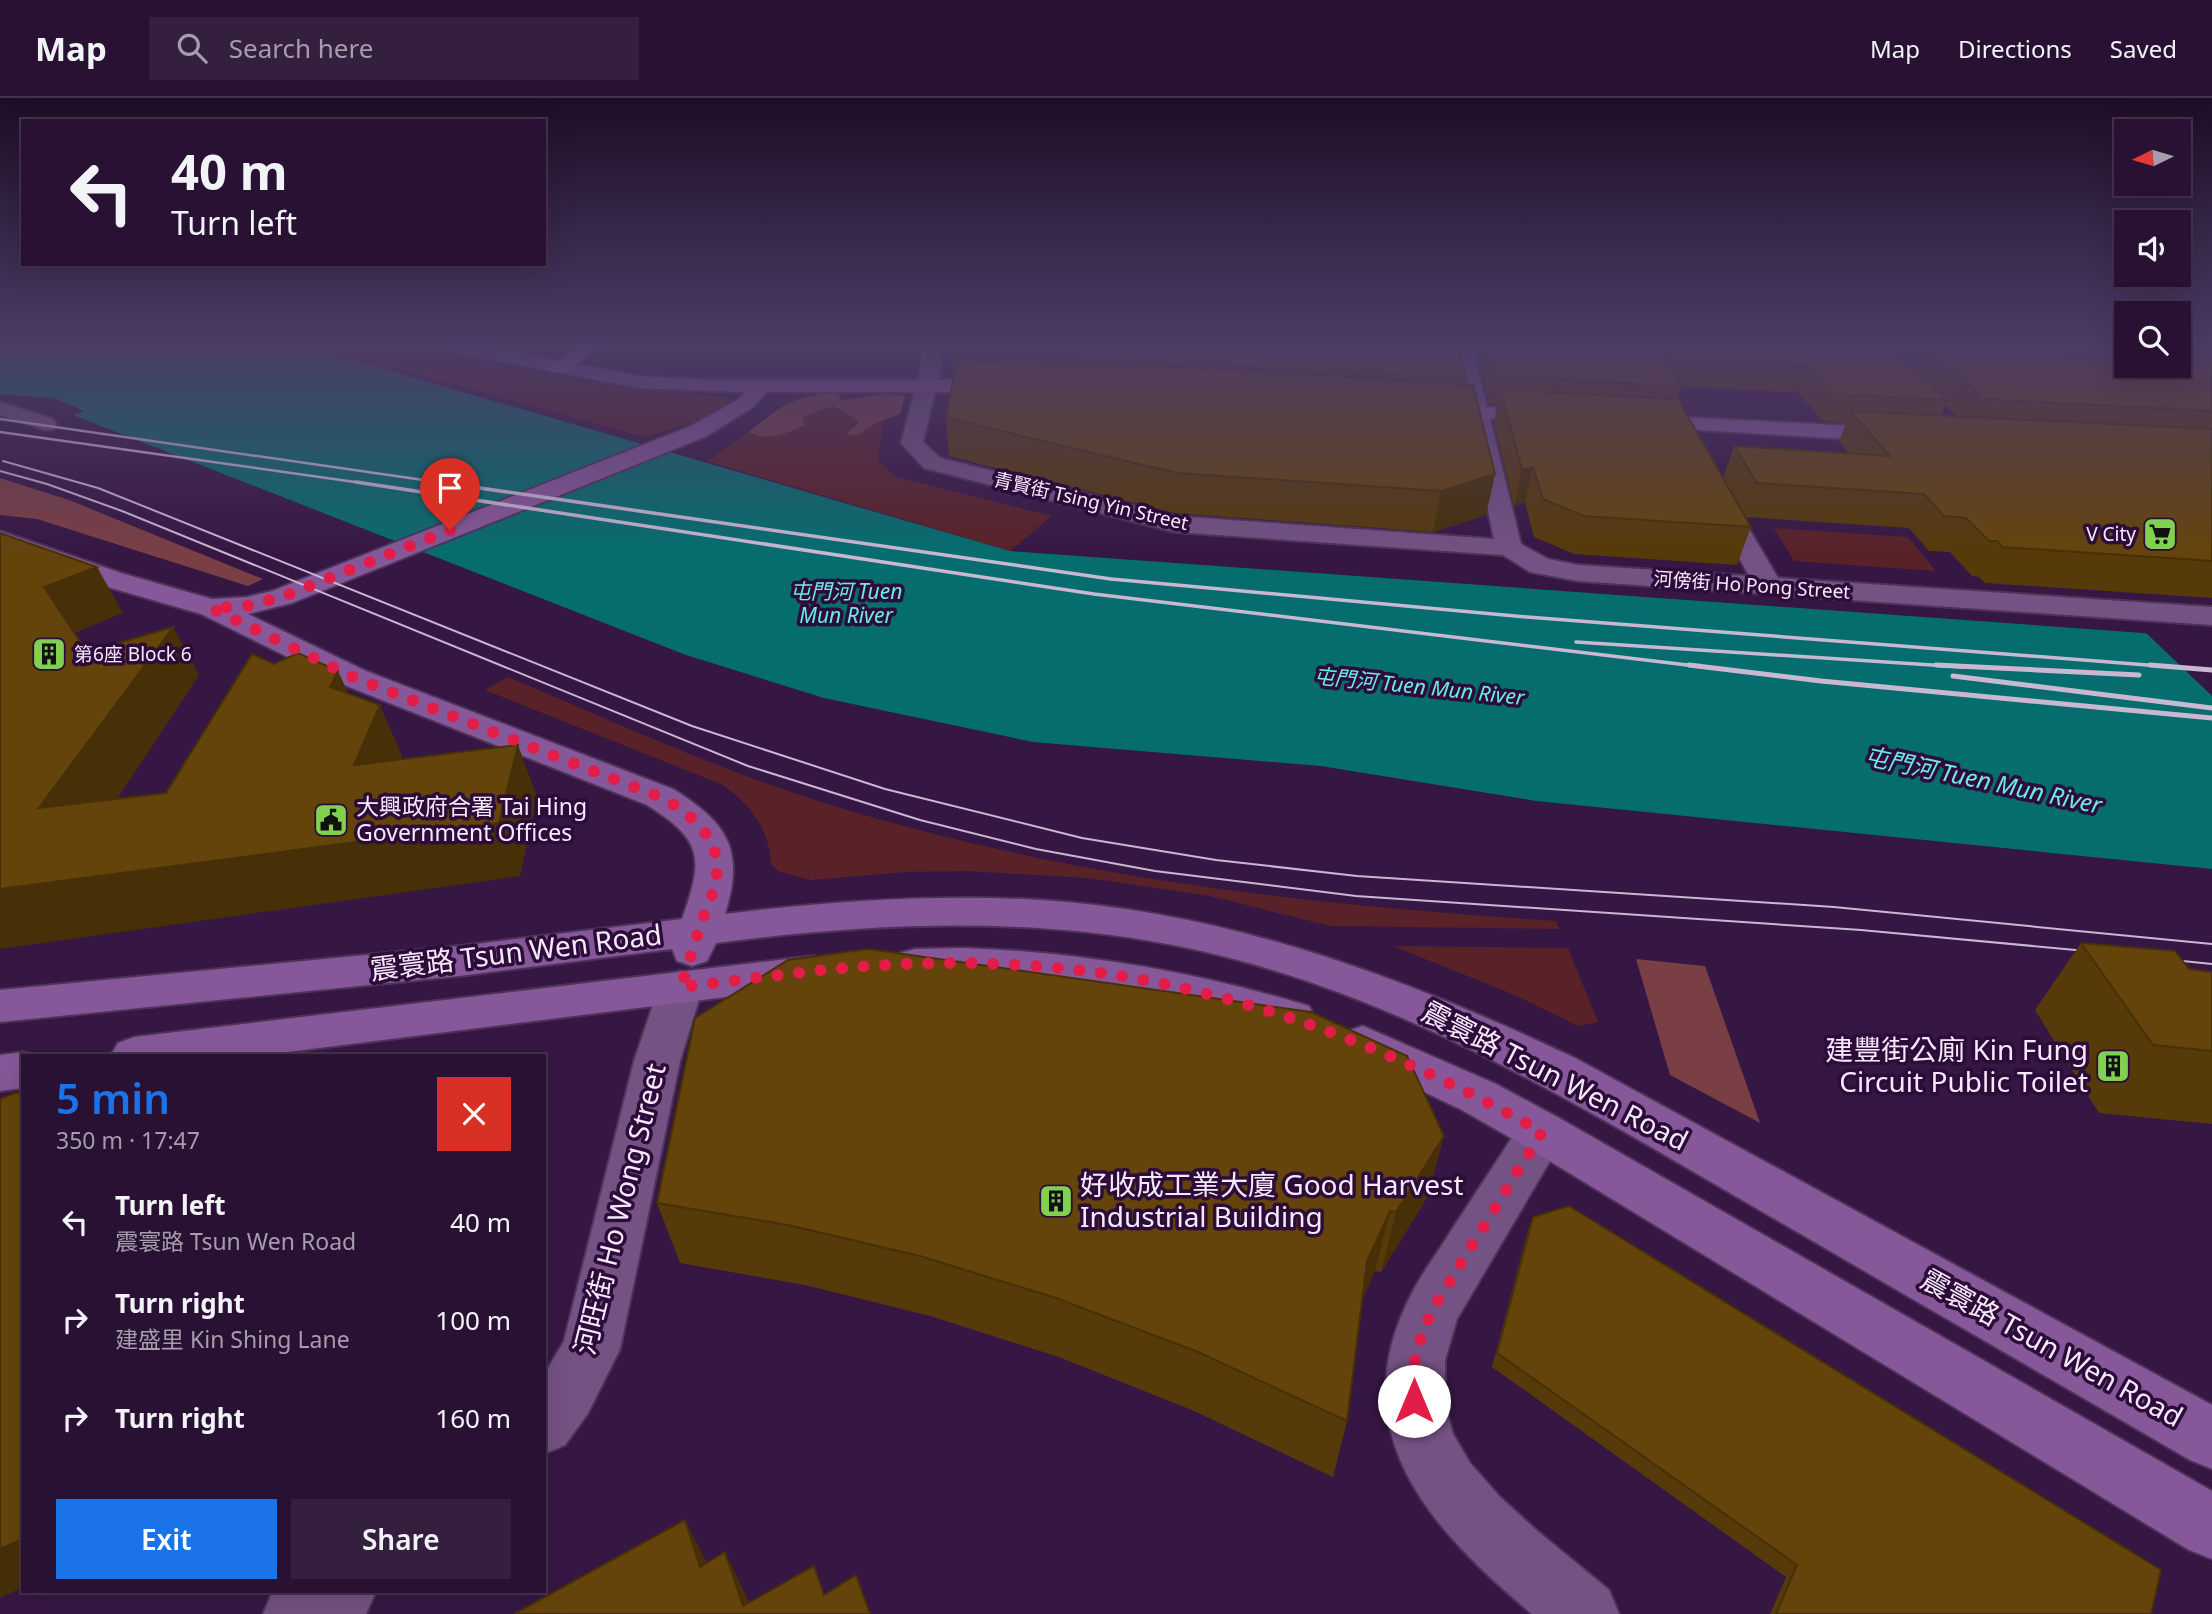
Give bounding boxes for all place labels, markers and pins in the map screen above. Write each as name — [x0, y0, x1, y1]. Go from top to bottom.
pin — [420, 458, 480, 530]
supermarket icon: V City — [2141, 515, 2179, 553]
place label: V City — [2086, 521, 2136, 547]
building icon: 第6座 Block 6 — [30, 635, 68, 673]
place label: 第6座 Block 6 — [74, 641, 192, 667]
place label: 大興政府合署 Tai Hing Government Offices — [356, 790, 587, 848]
public building icon: 大興政府合署 Tai Hing Government Offices — [312, 801, 350, 839]
place label: 建豐街公廁 Kin Fung Circuit Public Toilet — [1825, 1030, 2088, 1100]
building icon: 建豐街公廁 Kin Fung Circuit Public Toilet — [2094, 1047, 2132, 1085]
place label: 好收成工業大廈 Good Harvest Industrial Building — [1080, 1165, 1464, 1235]
building icon: 好收成工業大廈 Good Harvest Industrial Building — [1037, 1182, 1075, 1220]

